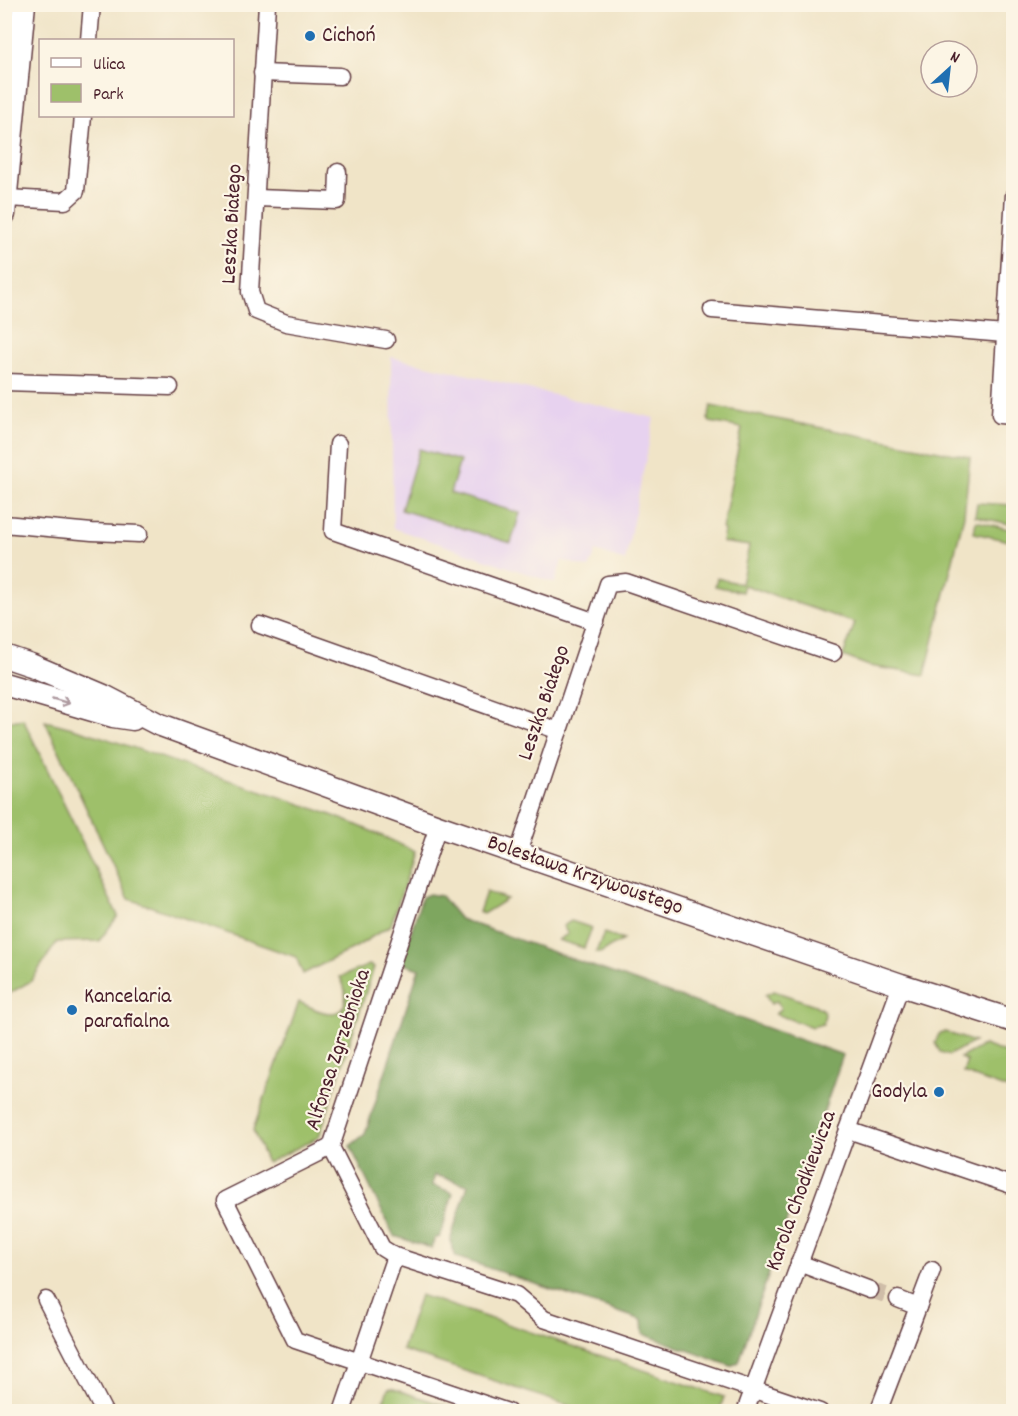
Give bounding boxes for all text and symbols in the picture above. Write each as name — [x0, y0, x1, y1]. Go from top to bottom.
place label: Cichoń — [322, 21, 376, 52]
marker: Cichoń — [303, 29, 317, 43]
legend — [39, 39, 234, 117]
north arrow — [919, 39, 979, 99]
text: N — [946, 46, 964, 70]
text: Ulica — [93, 53, 125, 78]
text: Park — [93, 83, 124, 108]
street label: Leszka Białego — [214, 163, 252, 285]
street label: Leszka Białego — [511, 641, 579, 765]
one-way arrow — [51, 696, 70, 707]
street label: Bolesława Krzywoustego — [483, 828, 687, 924]
street label: Alfonsa Zgrzebnioka — [298, 965, 380, 1135]
place label: Kancelaria parafialna — [84, 982, 172, 1038]
marker: Kancelaria parafialna — [65, 1003, 79, 1017]
place label: Godyla — [871, 1077, 928, 1108]
marker: Godyla — [932, 1085, 946, 1099]
street label: Karola Chodkiewicza — [759, 1106, 846, 1275]

